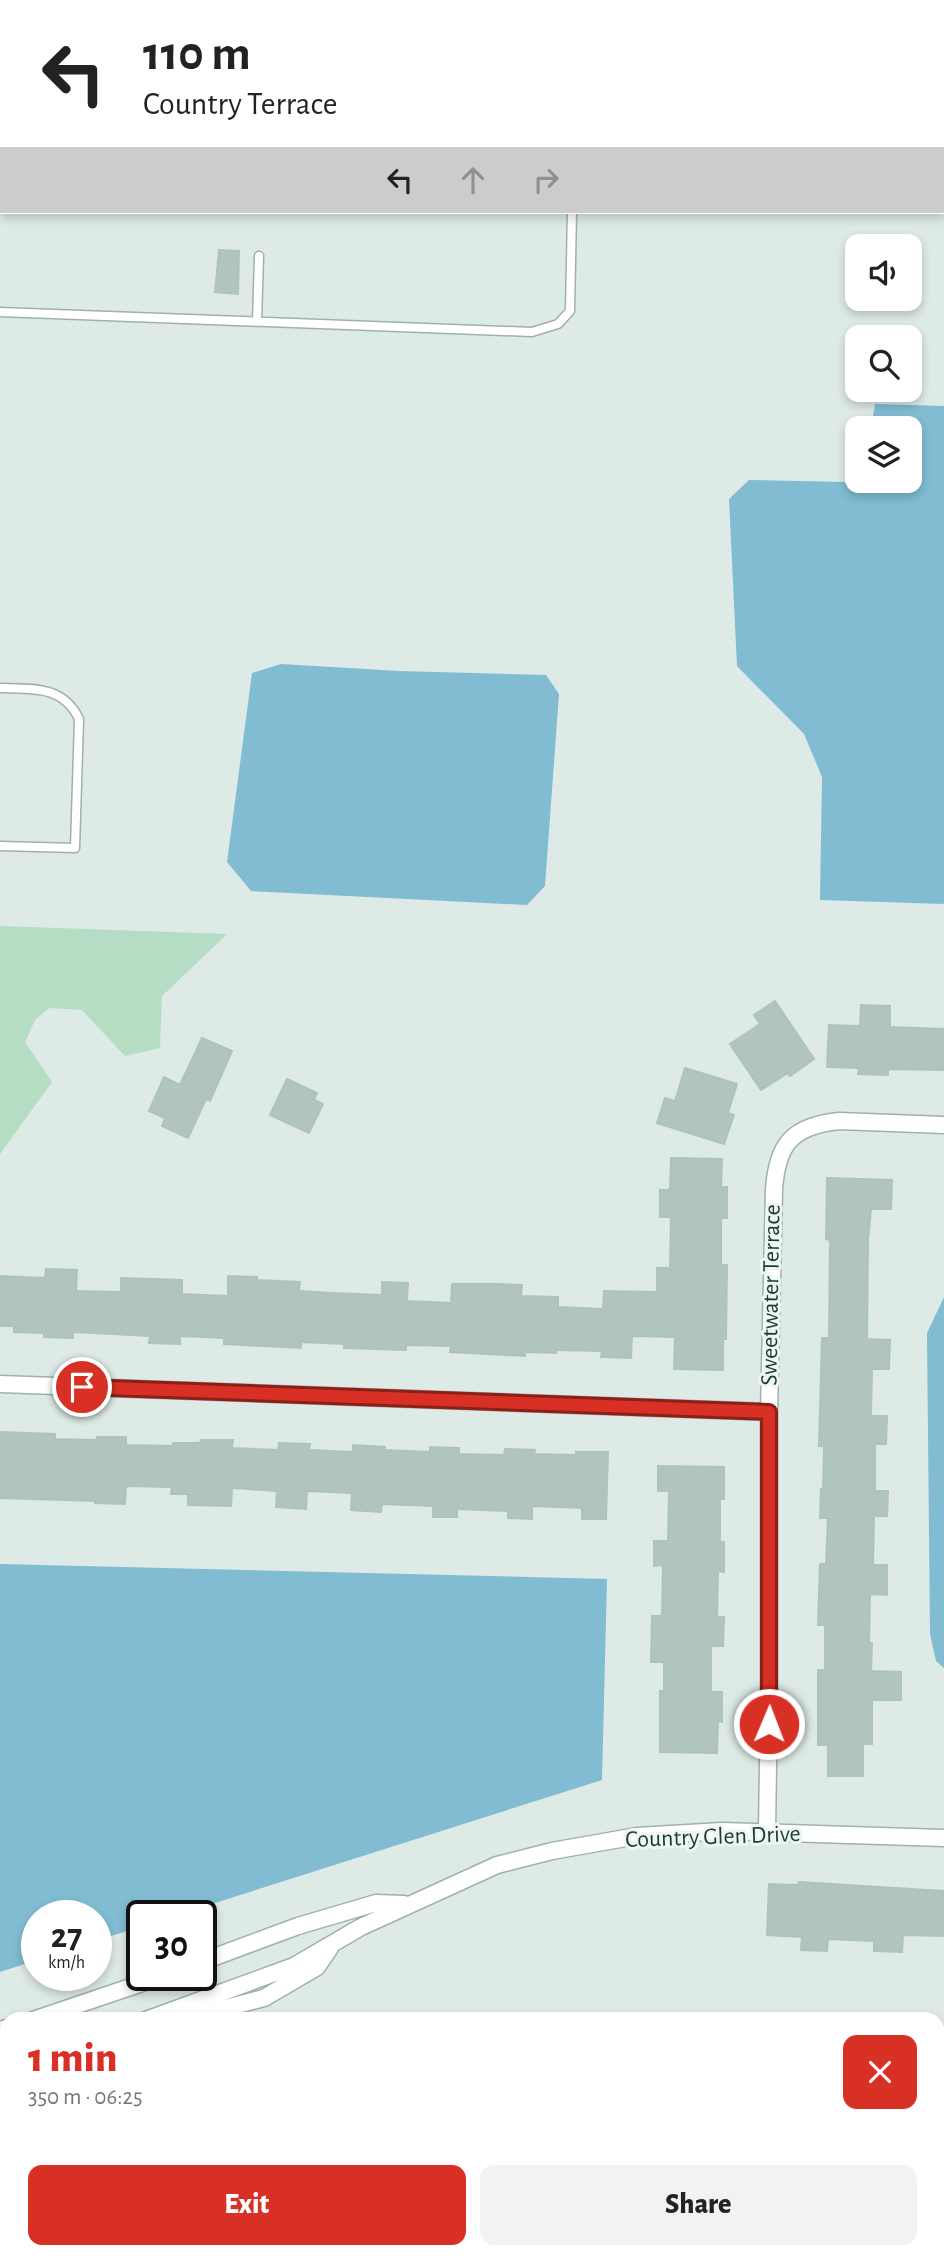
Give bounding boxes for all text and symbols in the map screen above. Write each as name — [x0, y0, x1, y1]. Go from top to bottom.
icon: left — [28, 28, 119, 119]
text: 110 m — [143, 30, 251, 79]
text: Country Terrace — [143, 88, 338, 120]
icon: left — [381, 161, 419, 199]
icon: ahead — [454, 161, 492, 199]
icon: right — [527, 161, 565, 199]
map controls — [845, 234, 922, 493]
button: sound — [845, 234, 922, 311]
button: search — [845, 325, 922, 402]
button: layers — [845, 416, 922, 493]
street label: Sweetwater Terrace — [757, 1204, 785, 1386]
pin — [52, 1357, 112, 1417]
icon: arrive — [63, 1368, 101, 1406]
position arrow — [732, 1687, 806, 1761]
street label: Country Glen Drive — [625, 1822, 801, 1852]
speed limit sign: 30 — [126, 1900, 217, 1991]
text: 27 — [51, 1919, 82, 1954]
text: km/h — [48, 1954, 85, 1972]
button: close — [843, 2035, 917, 2109]
text: 1 min — [28, 2037, 117, 2079]
text: 350 m · 06:25 — [28, 2086, 143, 2109]
button: Exit — [28, 2165, 466, 2245]
button: Share — [480, 2165, 917, 2245]

